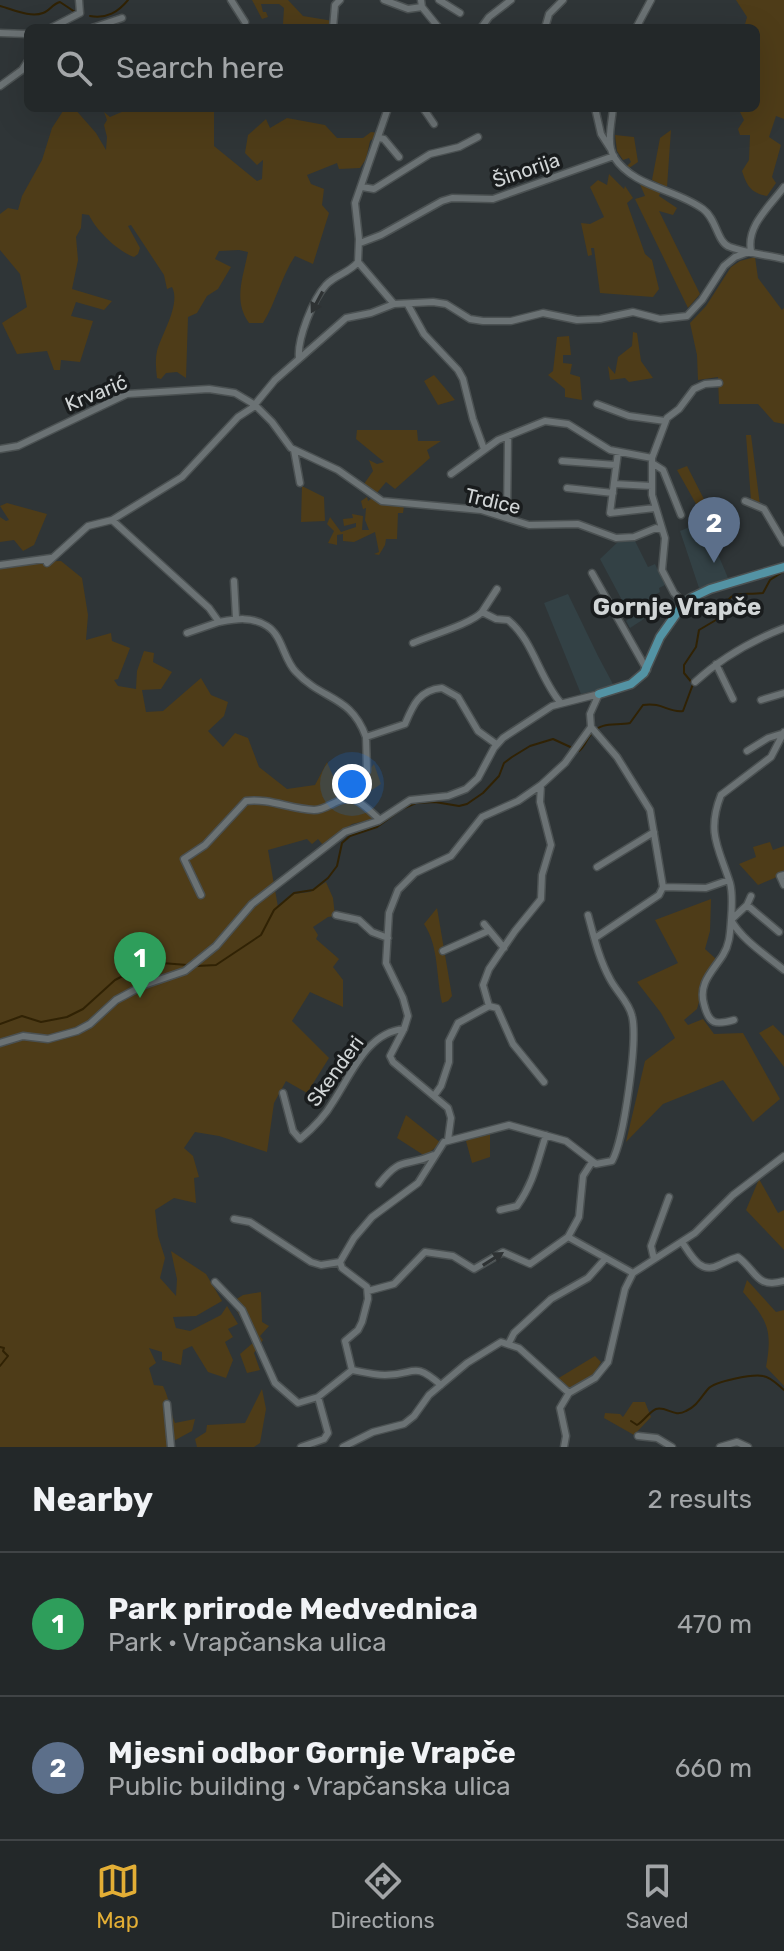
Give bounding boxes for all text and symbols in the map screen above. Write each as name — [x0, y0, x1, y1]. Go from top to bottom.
search box — [24, 24, 760, 112]
icon: search — [52, 46, 96, 90]
text: Search here — [116, 50, 284, 86]
street label: Šinorija — [489, 147, 563, 193]
one-way arrow — [310, 291, 323, 314]
street label: Krvarić — [61, 370, 131, 416]
street label: Trdice — [463, 483, 523, 519]
pin: 2 — [688, 497, 740, 563]
district label: Gornje Vrapče — [593, 593, 761, 621]
your location — [332, 764, 372, 804]
pin: 1 — [114, 932, 166, 998]
street label: Skenderi — [301, 1031, 369, 1111]
one-way arrow — [482, 1252, 504, 1266]
text: Nearby — [32, 1479, 153, 1520]
text: 2 results — [648, 1484, 752, 1515]
text: Park prirode Medvednica — [108, 1591, 478, 1627]
text: 1 — [52, 1609, 64, 1640]
text: 470 m — [677, 1609, 752, 1640]
text: Park · Vrapčanska ulica — [108, 1627, 387, 1658]
text: Mjesni odbor Gornje Vrapče — [108, 1735, 516, 1771]
text: 2 — [50, 1753, 66, 1784]
text: 660 m — [675, 1753, 752, 1784]
text: Public building · Vrapčanska ulica — [108, 1771, 511, 1802]
tab: Map — [96, 1859, 140, 1934]
tab: Directions — [331, 1859, 435, 1934]
tab: Saved — [626, 1859, 689, 1934]

